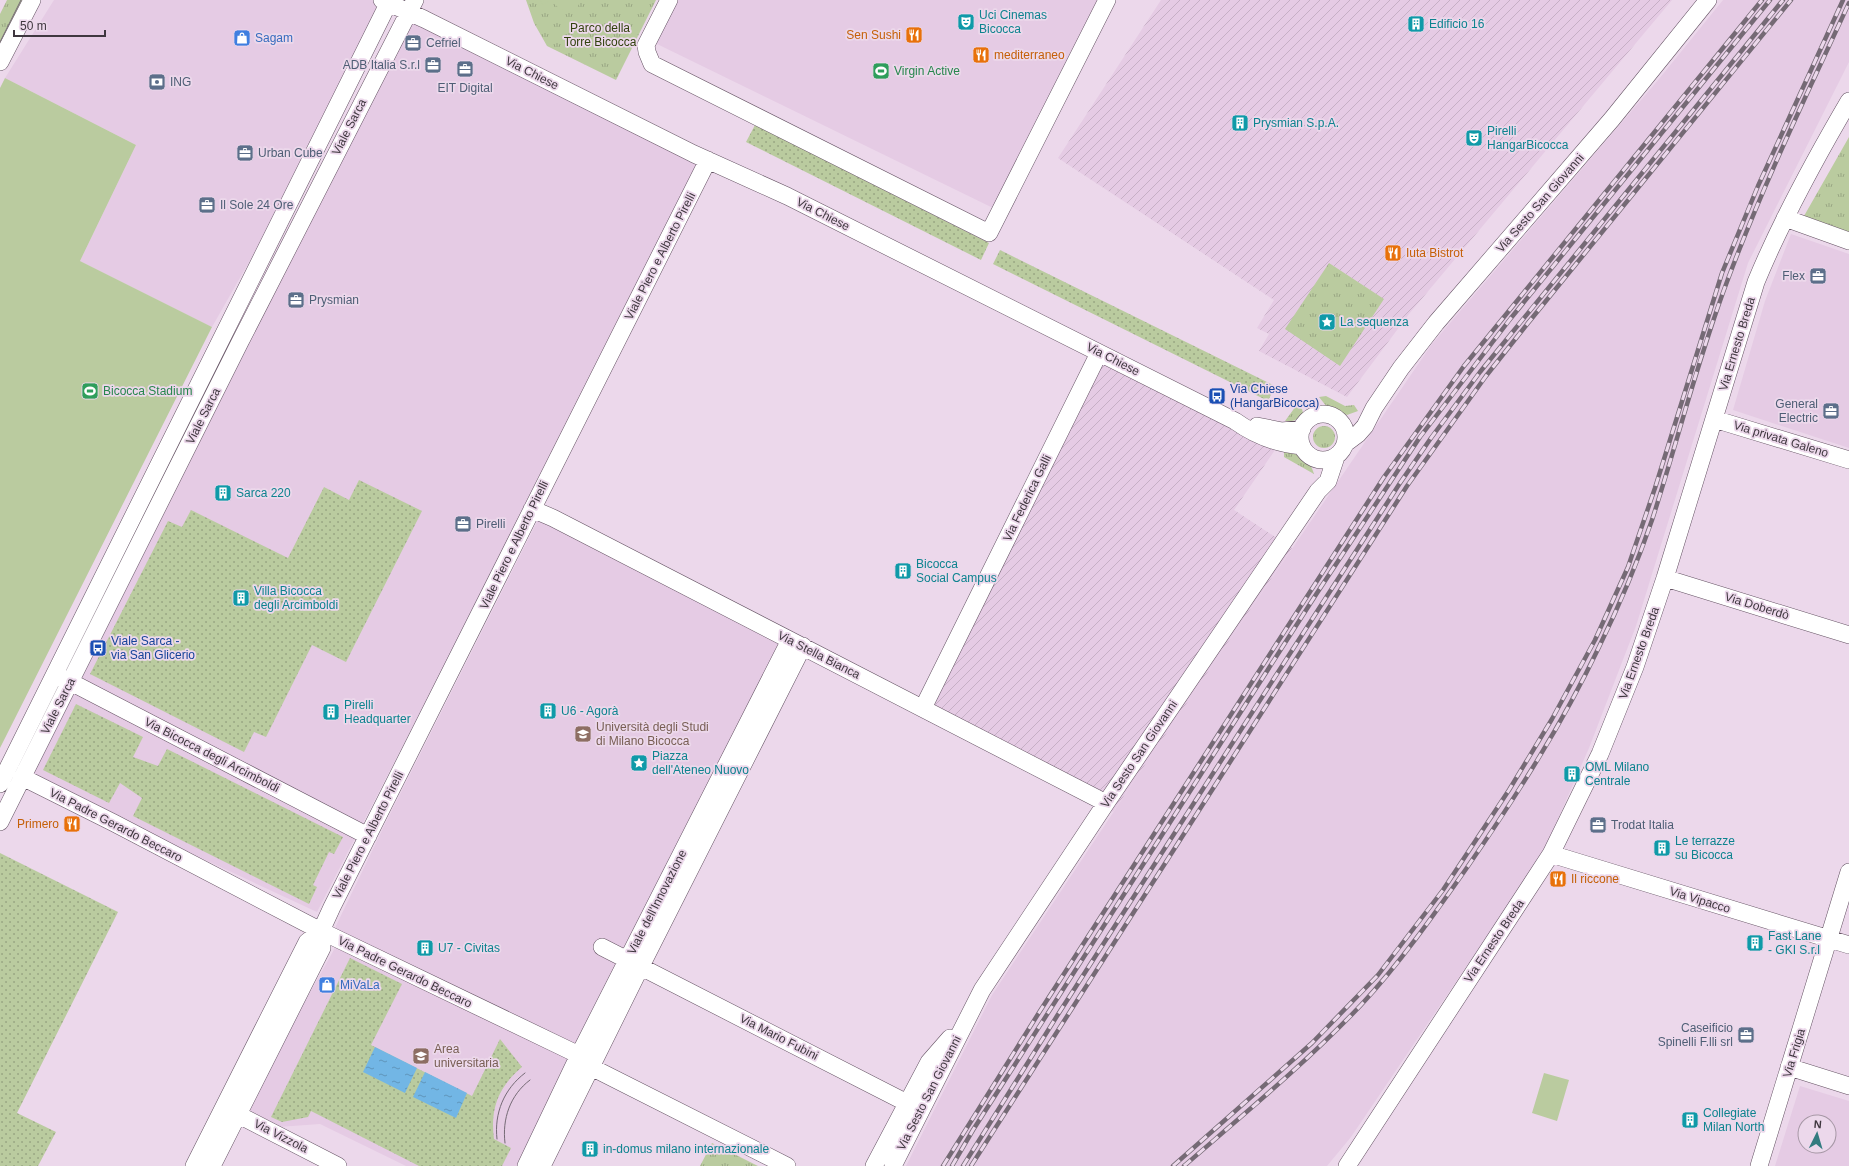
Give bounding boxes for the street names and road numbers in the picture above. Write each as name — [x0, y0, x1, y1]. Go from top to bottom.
street label: Via Chiese — [503, 54, 561, 93]
street label: Viale Sarca — [329, 96, 369, 157]
street label: Via Sesto San Giovanni — [1493, 151, 1587, 255]
street label: Viale Piero e Alberto Pirelli — [622, 190, 698, 322]
street label: Via Chiese — [794, 195, 852, 234]
street label: Via Ernesto Breda — [1716, 295, 1758, 393]
street label: Via Chiese — [1084, 340, 1142, 379]
street label: Viale Sarca — [183, 385, 223, 446]
street label: Via privata Galeno — [1732, 418, 1830, 460]
street label: Via Federica Galli — [1000, 452, 1054, 544]
street label: Viale Piero e Alberto Pirelli — [477, 478, 551, 612]
street label: Via Doberdò — [1723, 590, 1791, 623]
street label: Via Ernesto Breda — [1616, 605, 1662, 701]
street label: Via Stella Bianca — [775, 628, 863, 682]
street label: Viale Sarca — [38, 675, 78, 736]
street label: Via Sesto San Giovanni — [1098, 698, 1180, 810]
street label: Via Bicocca degli Arcimboldi — [142, 715, 282, 795]
street label: Viale Piero e Alberto Pirelli — [330, 769, 406, 901]
street label: Via Padre Gerardo Beccaro — [47, 785, 185, 865]
street label: Viale dell'Innovazione — [625, 847, 690, 957]
street label: Via Vipacco — [1668, 884, 1732, 916]
street label: Via Ernesto Breda — [1461, 897, 1527, 985]
street label: Via Padre Gerardo Beccaro — [336, 933, 475, 1011]
street label: Via Mario Fubini — [737, 1011, 821, 1063]
street label: Via Frigia — [1780, 1027, 1808, 1079]
street label: Via Sesto San Giovanni — [894, 1033, 964, 1153]
street label: Via Vizzola — [252, 1116, 311, 1156]

